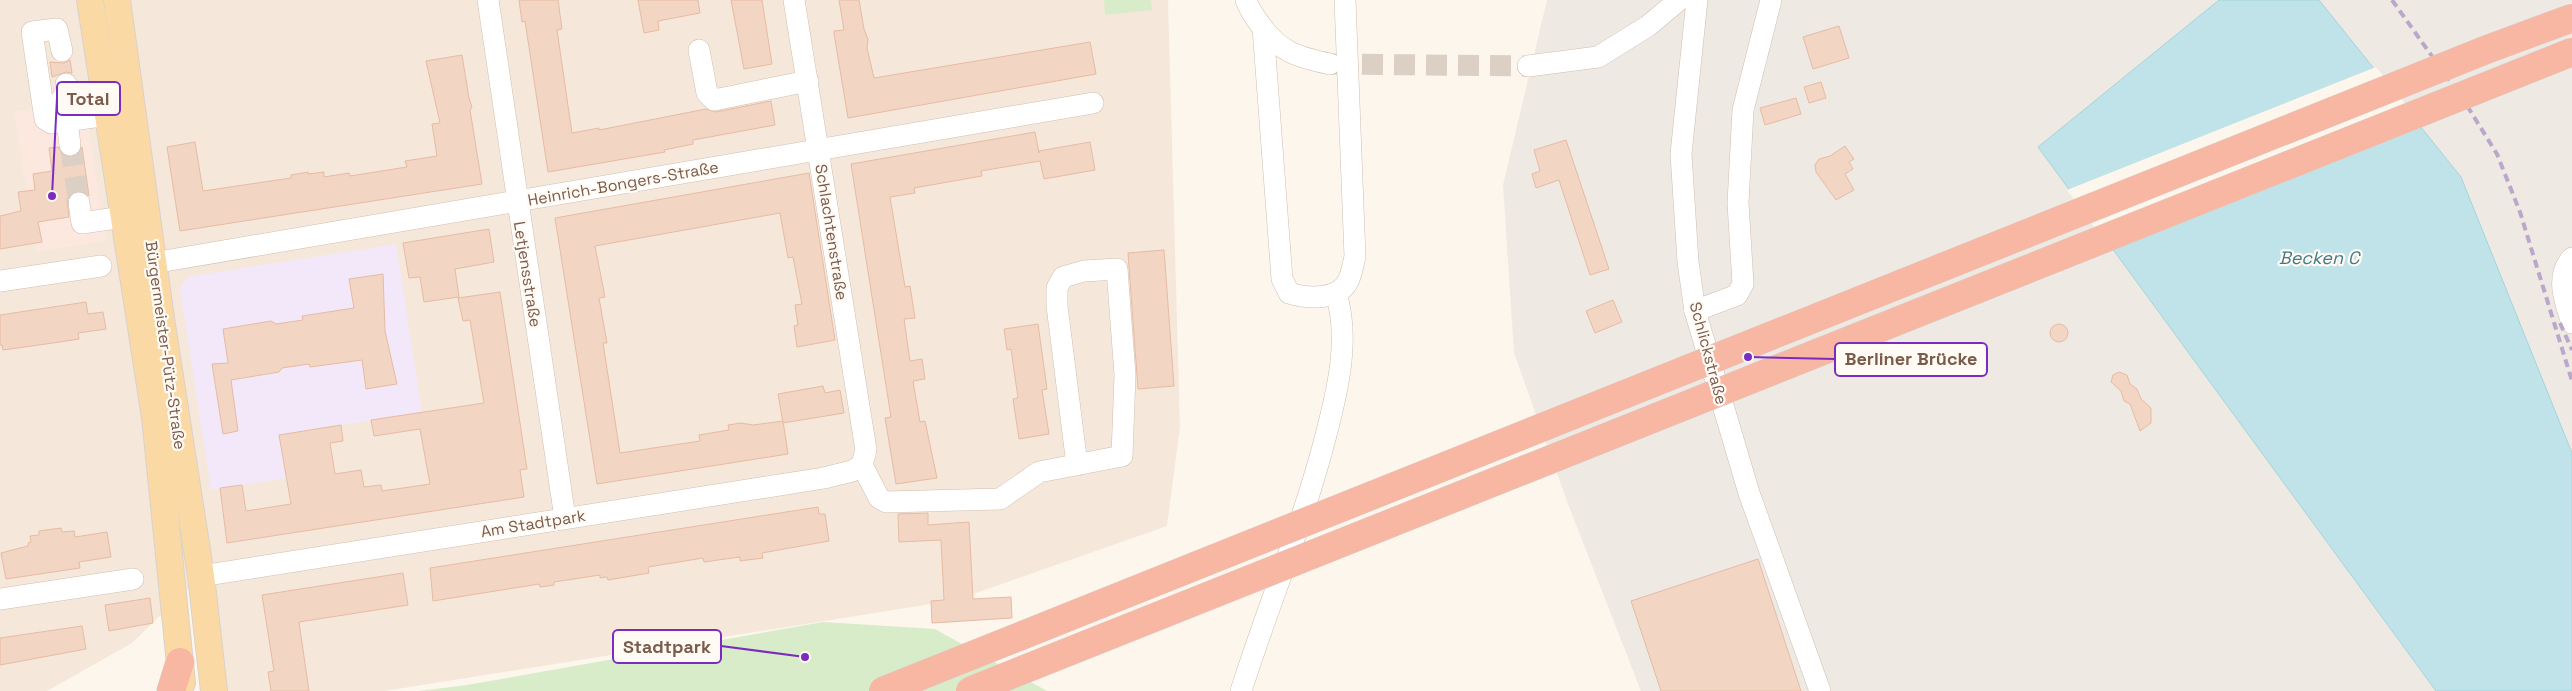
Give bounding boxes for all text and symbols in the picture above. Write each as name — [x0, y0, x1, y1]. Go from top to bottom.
callout: Total — [57, 82, 120, 115]
text: Total — [66, 87, 110, 110]
street label: Heinrich-Bongers-Straße — [526, 156, 720, 211]
street label: Schlachtenstraße — [810, 162, 853, 302]
street label: Letjensstraße — [509, 220, 546, 329]
street label: Bürgermeister-Pütz-Straße — [140, 239, 191, 451]
water label: Becken C — [2279, 246, 2362, 269]
street label: Schlickstraße — [1685, 300, 1732, 407]
callout: Berliner Brücke — [1835, 343, 1987, 376]
text: Berliner Brücke — [1845, 347, 1977, 370]
street label: Am Stadtpark — [479, 505, 587, 542]
callout: Stadtpark — [613, 630, 721, 663]
text: Stadtpark — [623, 635, 711, 658]

